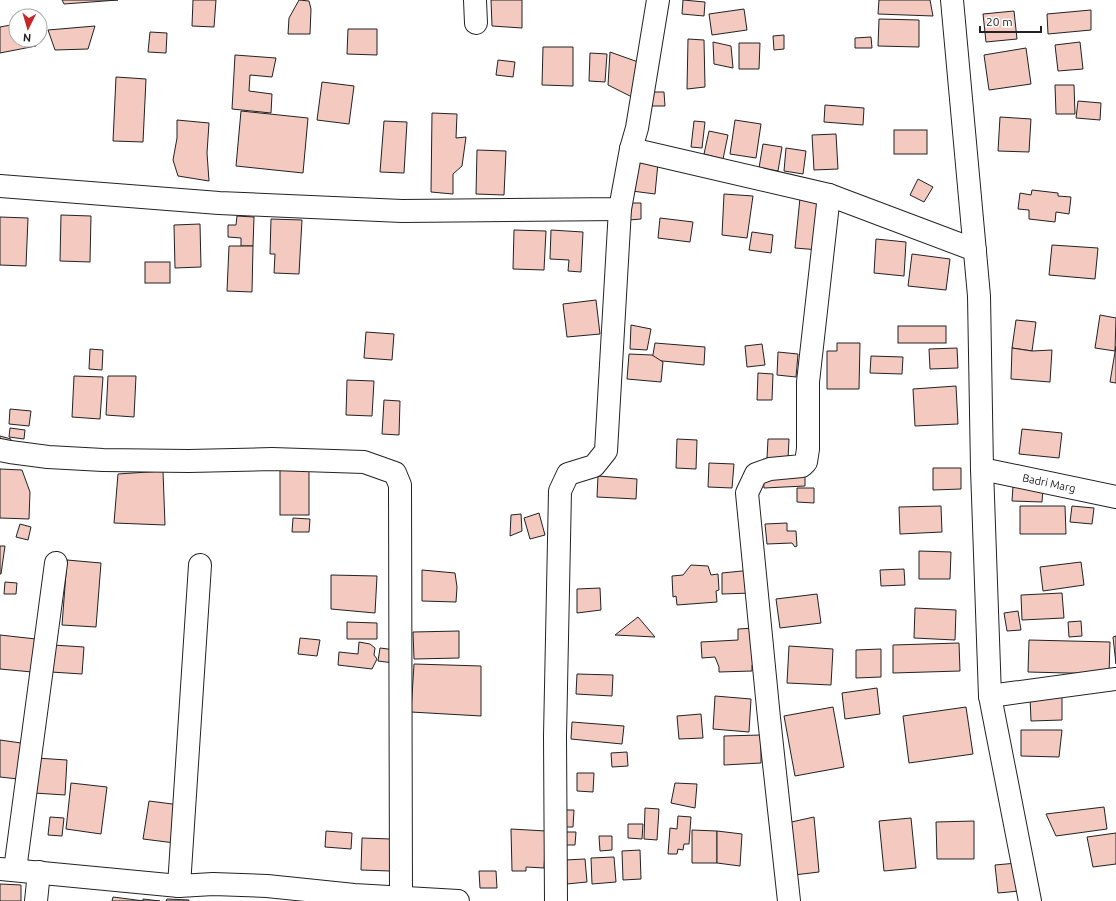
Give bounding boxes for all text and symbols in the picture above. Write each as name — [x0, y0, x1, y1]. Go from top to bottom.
north arrow — [8, 8, 48, 48]
scale bar — [980, 8, 1041, 34]
text: 20 m — [986, 15, 1013, 28]
text: N — [23, 32, 32, 44]
street label: Badri Marg — [1021, 472, 1077, 494]

